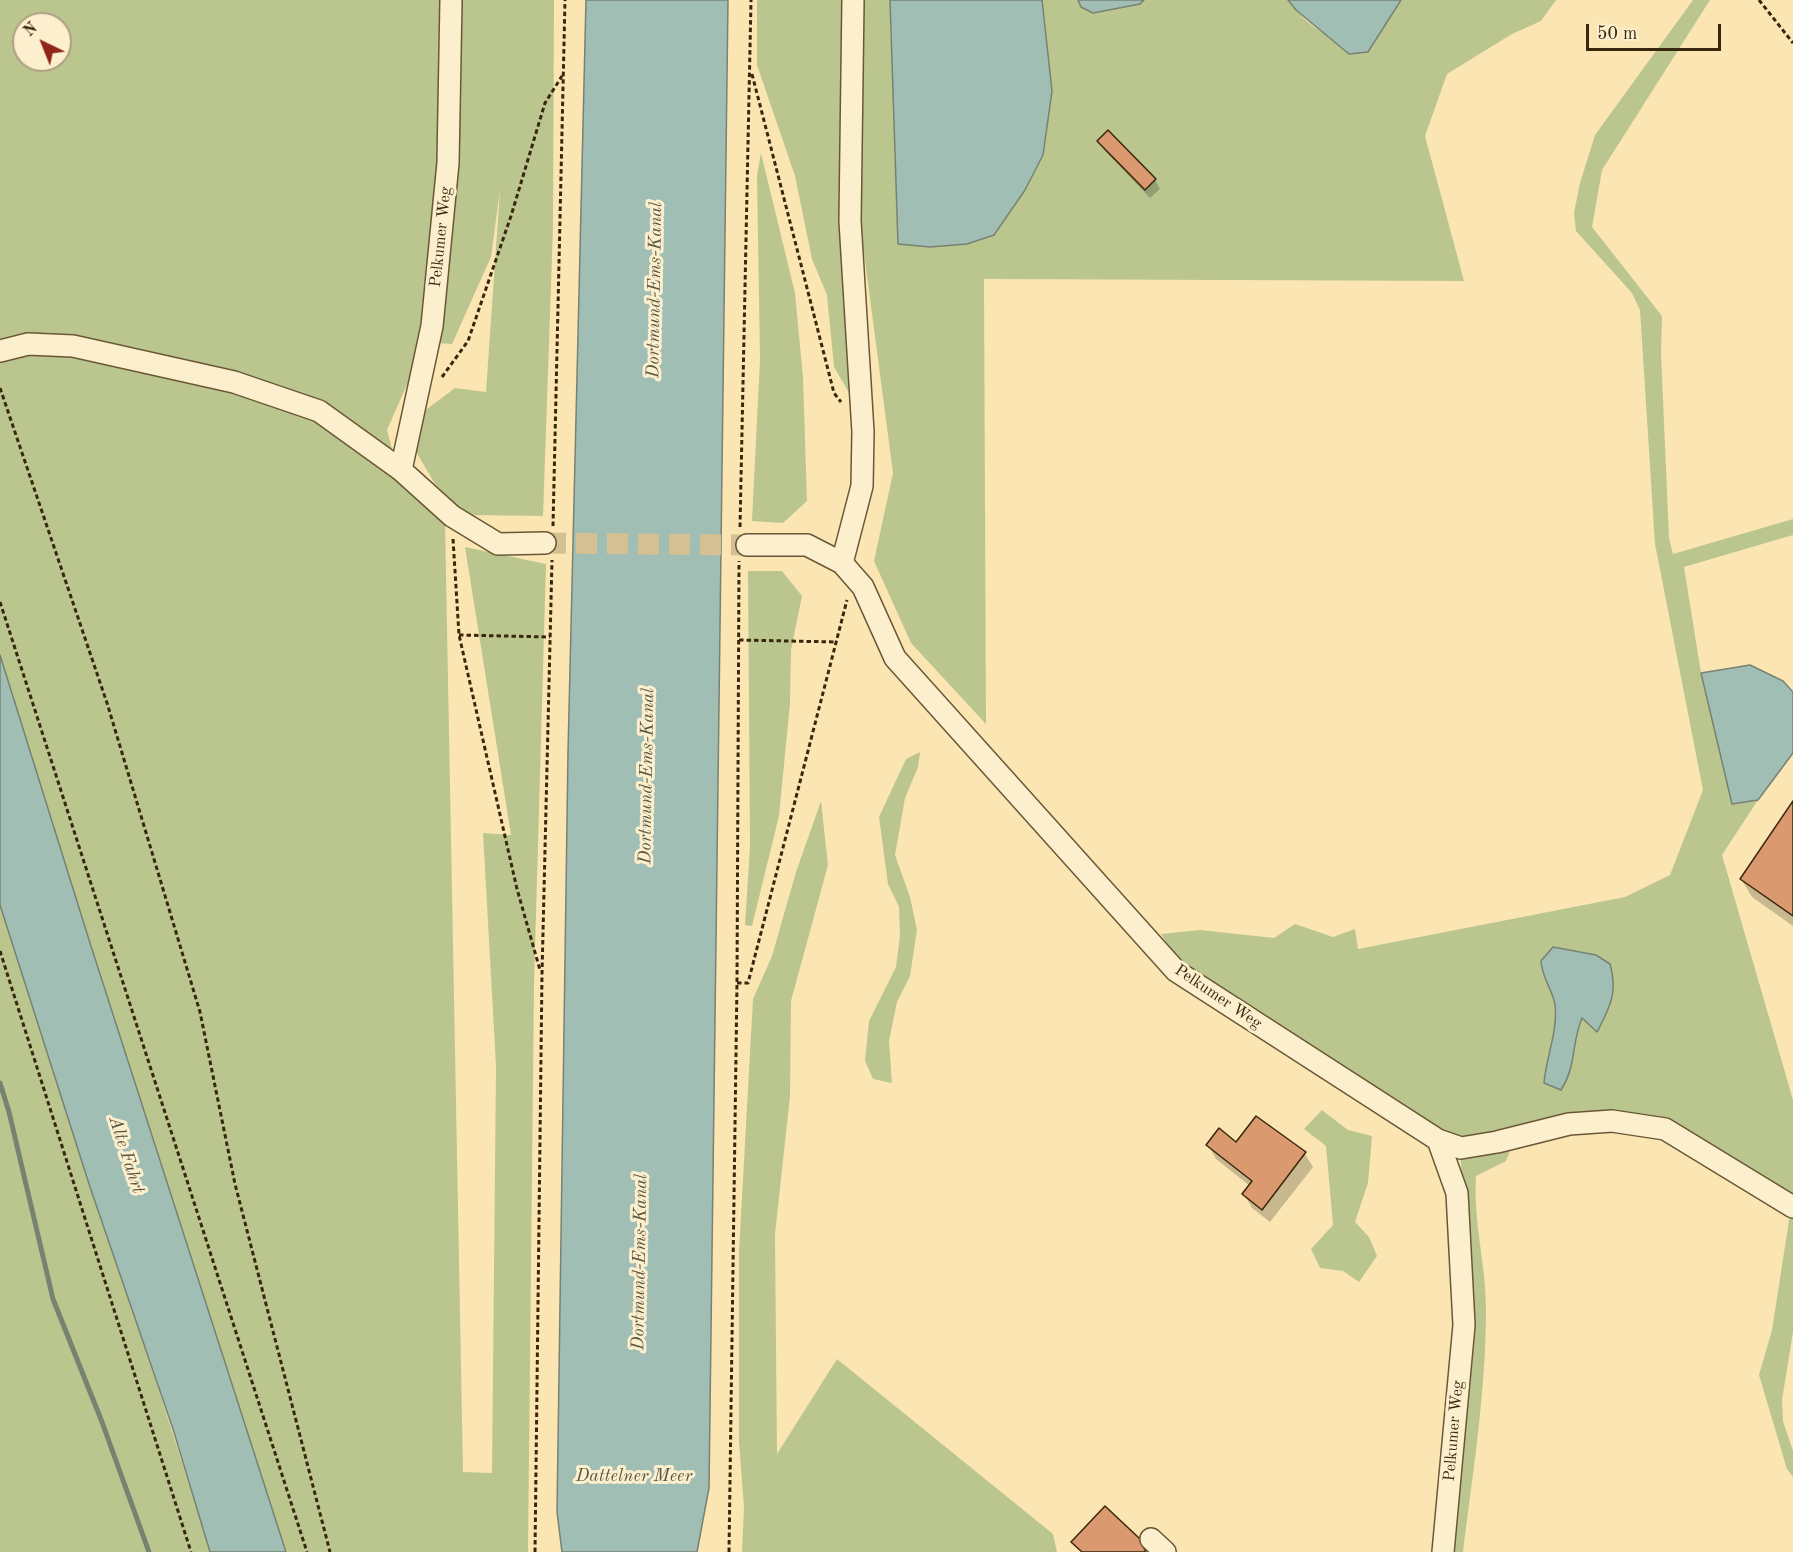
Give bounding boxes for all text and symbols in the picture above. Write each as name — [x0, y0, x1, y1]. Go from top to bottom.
north arrow — [12, 12, 72, 72]
scale bar — [1589, 12, 1724, 50]
text: N — [21, 20, 41, 40]
text: 50 m — [1597, 25, 1637, 43]
street label: Pelkumer Weg — [426, 186, 456, 288]
water label: Dortmund-Ems-Kanal — [643, 202, 667, 378]
water label: Dortmund-Ems-Kanal — [635, 688, 659, 864]
street label: Pelkumer Weg — [1171, 961, 1265, 1033]
water label: Alte Fahrt — [103, 1114, 149, 1196]
water label: Dortmund-Ems-Kanal — [628, 1174, 652, 1350]
street label: Pelkumer Weg — [1440, 1380, 1468, 1482]
water label: Dattelner Meer — [576, 1465, 692, 1487]

